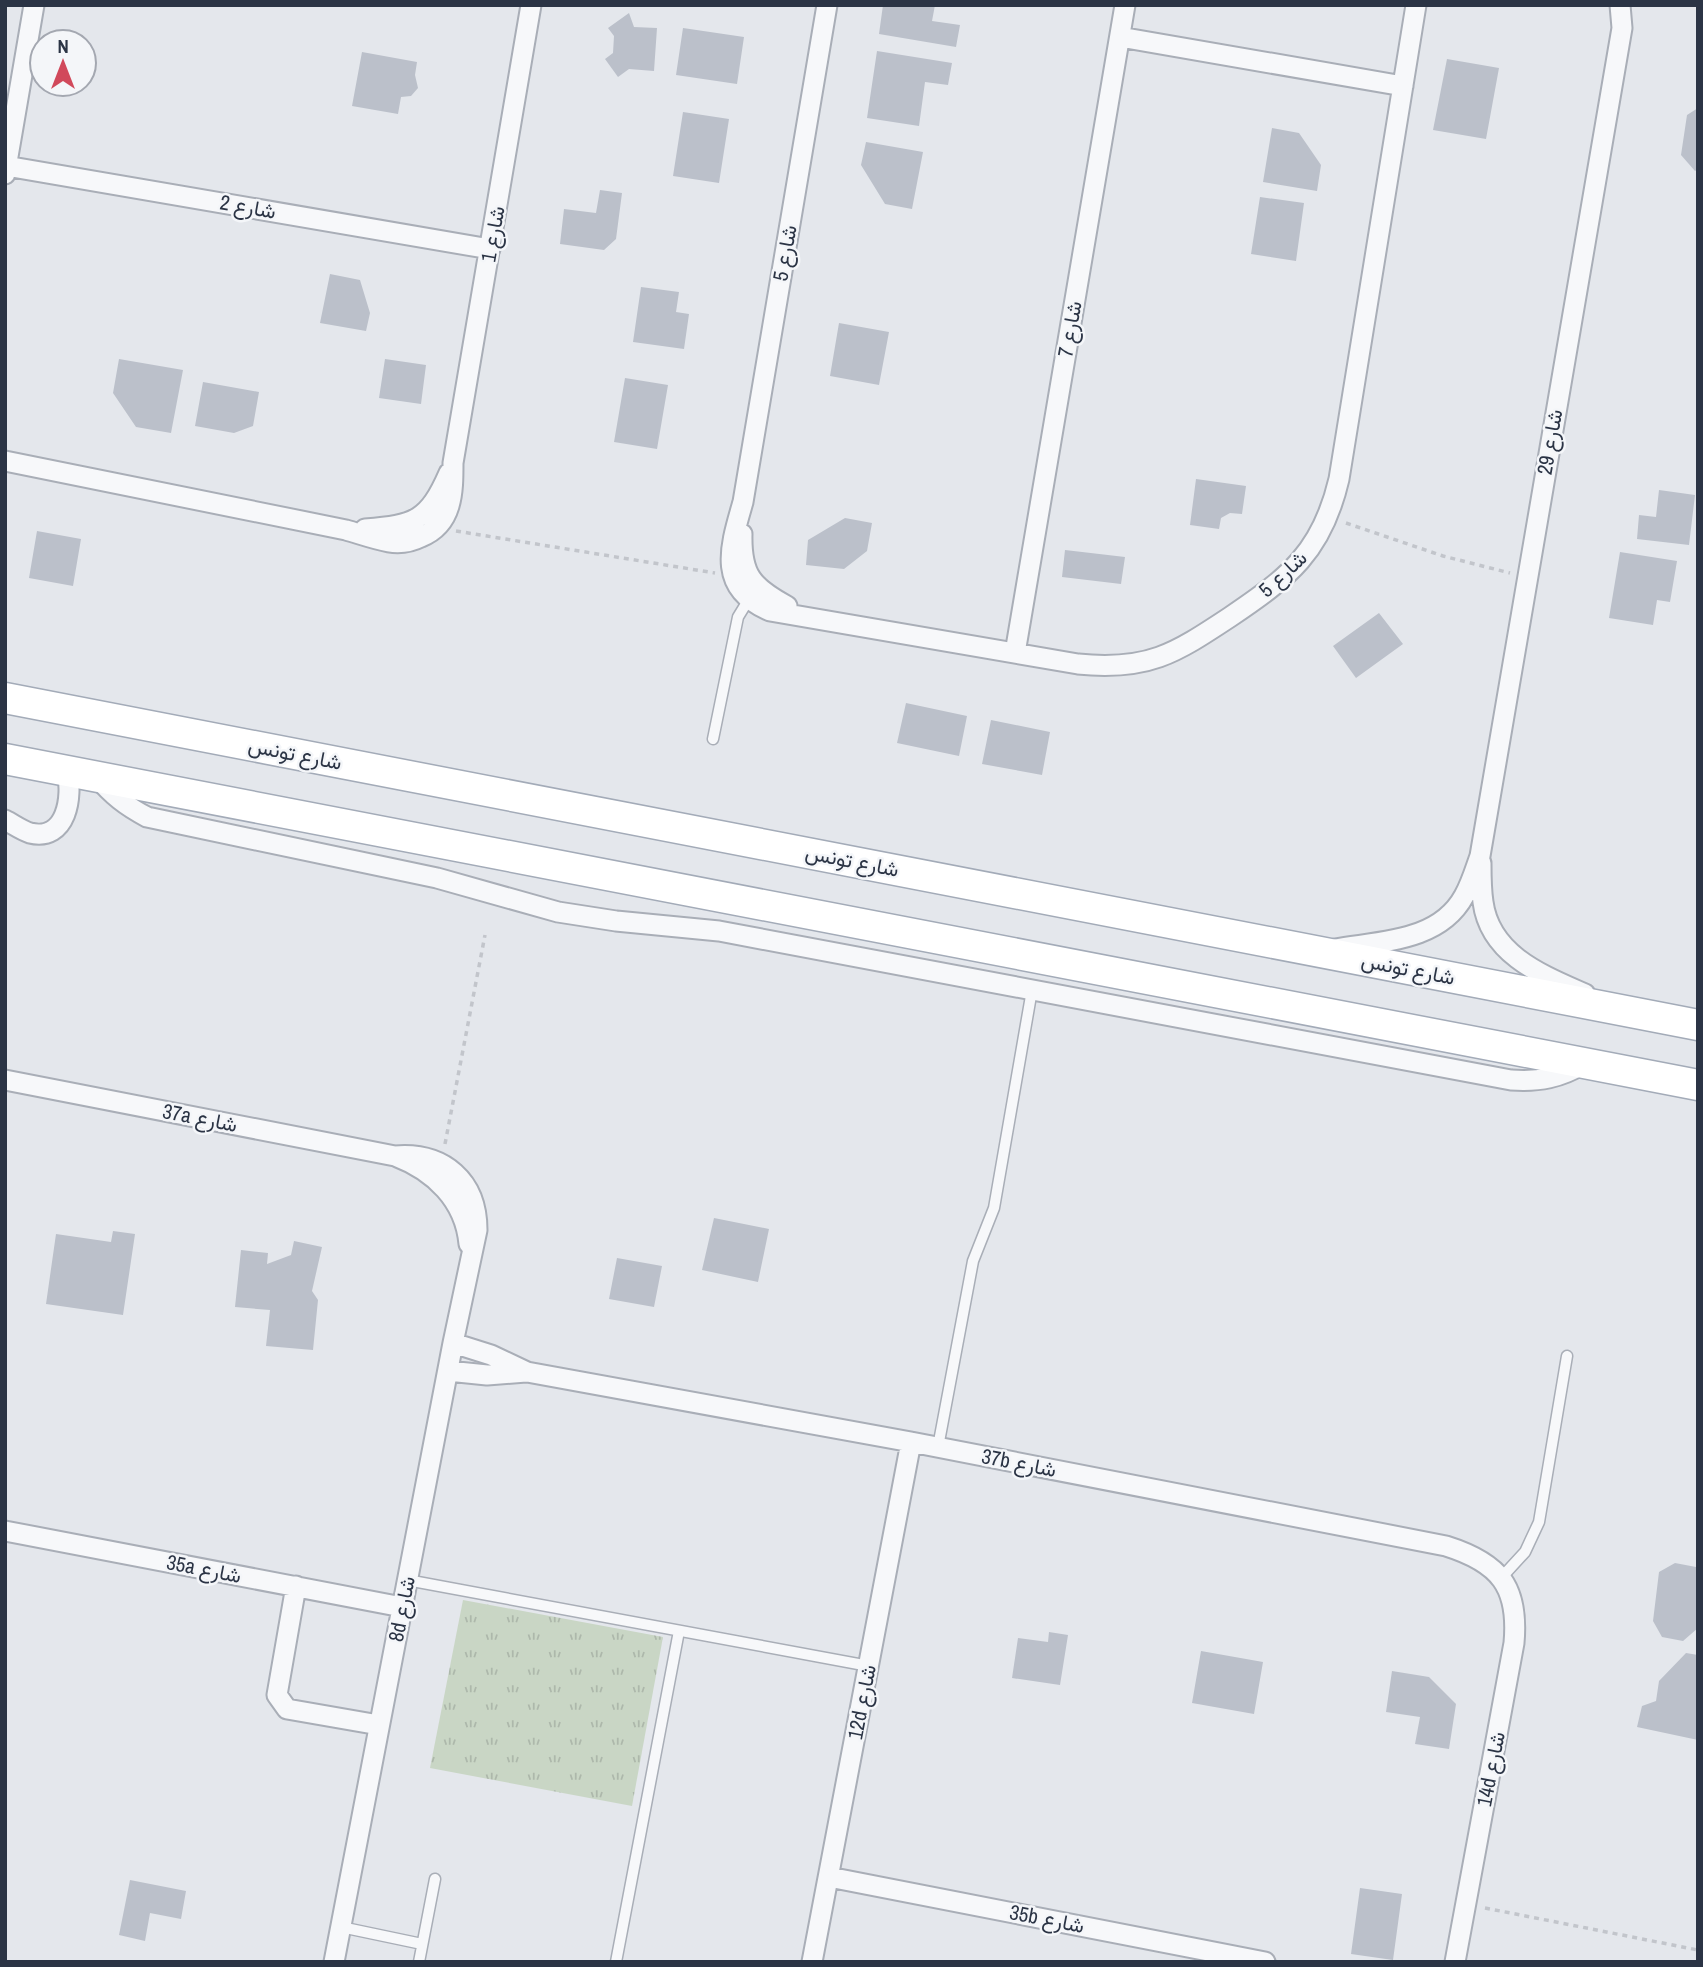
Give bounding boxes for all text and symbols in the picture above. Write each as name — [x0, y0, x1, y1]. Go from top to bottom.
north arrow — [28, 28, 98, 98]
text: N — [57, 33, 69, 59]
street label: شارع 2 — [218, 187, 278, 226]
street label: شارع 1 — [473, 204, 512, 264]
street label: شارع 5 — [765, 223, 804, 283]
street label: شارع 7 — [1050, 299, 1089, 359]
street label: شارع 29 — [1529, 407, 1570, 477]
street label: شارع 5 — [1252, 544, 1313, 604]
street label: شارع تونس — [246, 730, 344, 777]
street label: شارع تونس — [803, 837, 901, 884]
street label: شارع تونس — [1359, 945, 1457, 992]
street label: 37a شارع — [160, 1096, 240, 1139]
street label: 37b شارع — [979, 1441, 1059, 1484]
street label: 35a شارع — [164, 1547, 244, 1590]
street label: 8d شارع — [381, 1574, 422, 1644]
street label: 12d شارع — [840, 1662, 883, 1742]
street label: 14d شارع — [1469, 1729, 1512, 1809]
street label: 35b شارع — [1007, 1897, 1087, 1940]

